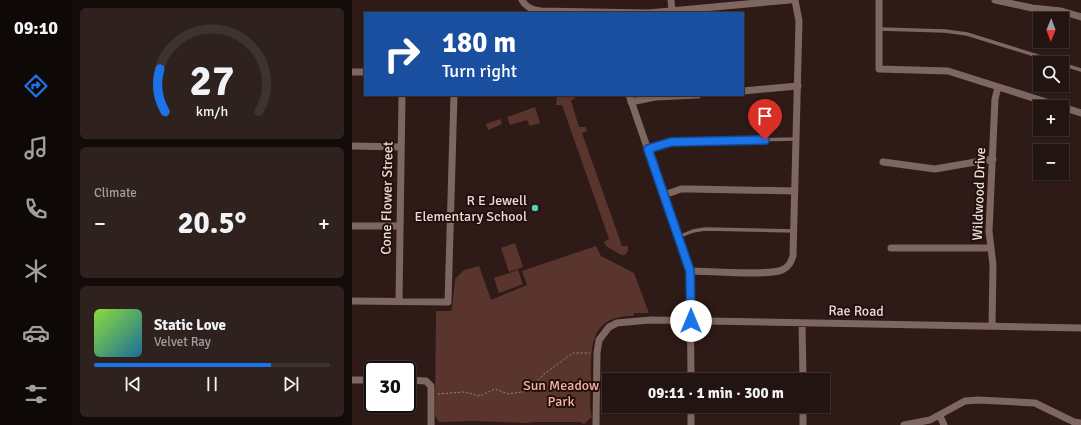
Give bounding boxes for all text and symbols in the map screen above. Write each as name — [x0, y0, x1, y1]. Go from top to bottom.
north arrow — [1033, 12, 1069, 48]
map controls — [1033, 12, 1069, 180]
text: 09:10 — [14, 17, 58, 39]
text: 180 m — [442, 26, 516, 60]
icon: right — [376, 28, 428, 80]
text: 27 — [190, 55, 234, 106]
button: search — [1033, 56, 1069, 92]
text: Turn right — [442, 60, 517, 82]
icon: directions — [22, 72, 50, 100]
pin — [748, 99, 782, 140]
button: + — [1033, 100, 1069, 136]
text: km/h — [196, 102, 228, 119]
icon: arrive — [754, 105, 776, 127]
icon: music — [22, 134, 50, 162]
street label: Cone Flower Street — [378, 141, 396, 255]
button: − — [1033, 144, 1069, 180]
street label: Wildwood Drive — [969, 147, 989, 241]
text: Climate — [94, 185, 137, 201]
place label: R E Jewell Elementary School — [414, 192, 527, 225]
icon: phone — [22, 195, 50, 223]
marker: R E Jewell Elementary School — [530, 203, 540, 213]
text: 20.5° — [177, 205, 247, 242]
text: − — [94, 210, 106, 237]
text: + — [318, 210, 330, 237]
icon: climate — [22, 257, 50, 285]
position arrow — [670, 300, 712, 342]
street label: Rae Road — [828, 302, 884, 320]
text: Static Love — [154, 316, 226, 334]
icon: car — [22, 319, 50, 347]
text: Velvet Ray — [154, 334, 211, 350]
speed limit sign: 30 — [364, 361, 416, 413]
icon: previous — [122, 373, 144, 395]
icon: pause — [201, 373, 223, 395]
icon: next — [280, 373, 302, 395]
park label: Sun Meadow Park — [523, 377, 599, 410]
icon: filters — [22, 380, 50, 408]
text: 09:11 · 1 min · 300 m — [648, 384, 784, 402]

